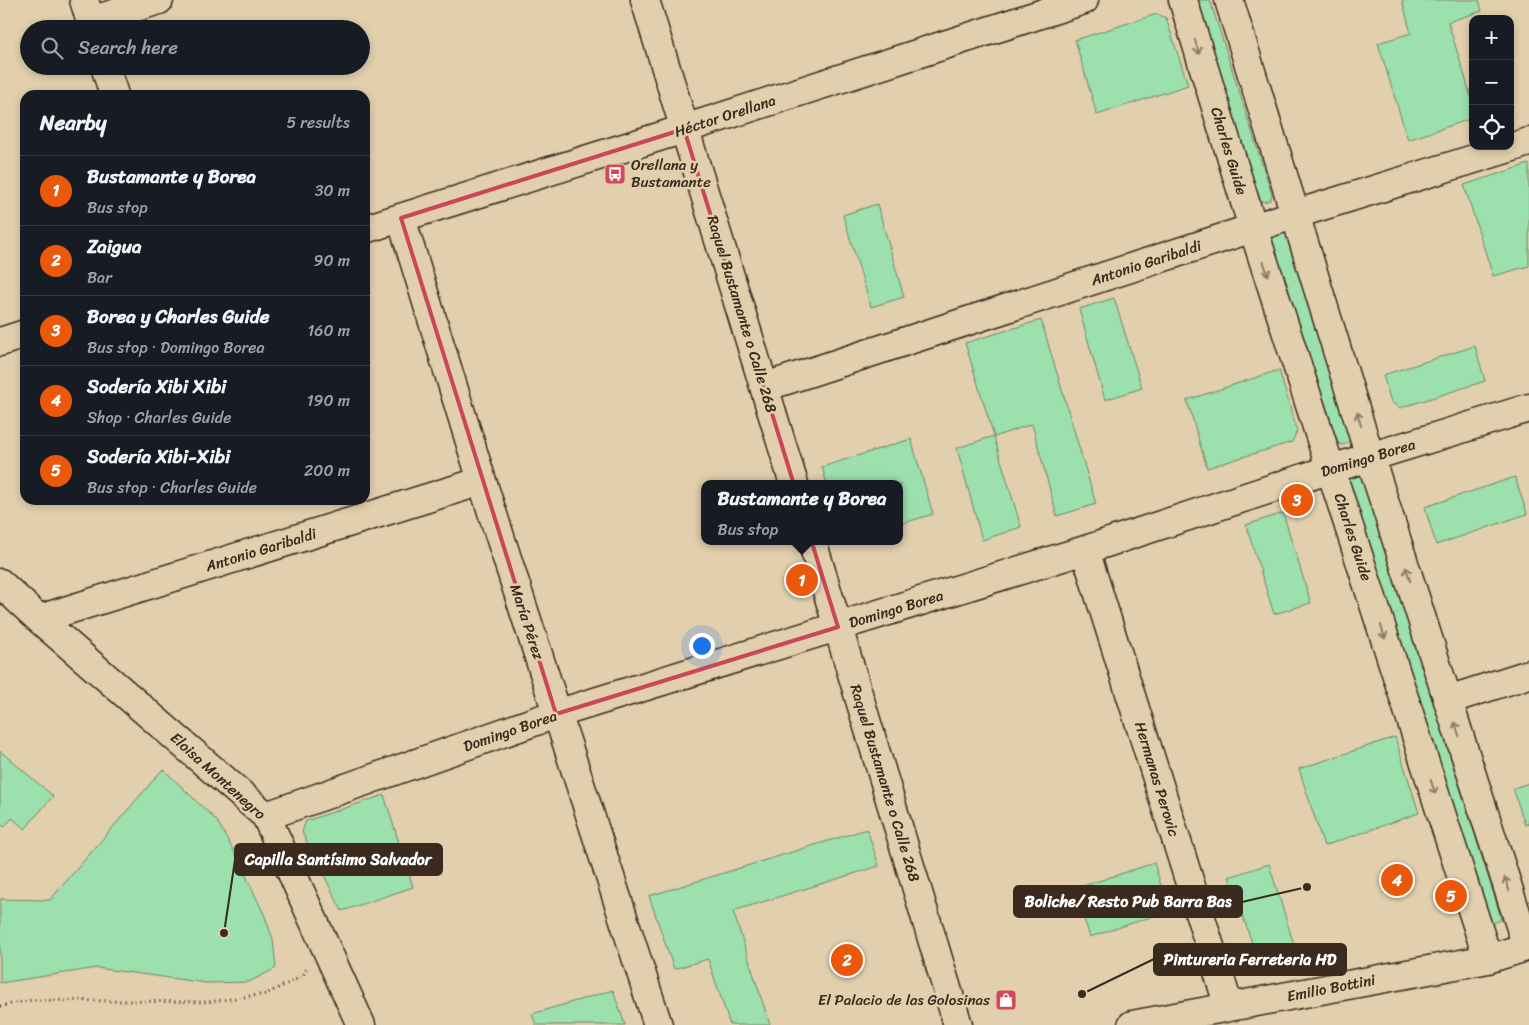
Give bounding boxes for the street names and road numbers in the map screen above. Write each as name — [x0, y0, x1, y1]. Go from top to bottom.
street label: Héctor Orellana — [671, 87, 780, 145]
street label: Charles Guide — [1203, 104, 1255, 199]
street label: Raquel Bustamante o Calle 268 — [700, 212, 784, 416]
street label: Antonio Garibaldi — [1086, 233, 1205, 293]
street label: Domingo Borea — [1317, 431, 1419, 485]
street label: Charles Guide — [1327, 490, 1379, 584]
street label: Antonio Garibaldi — [201, 521, 320, 579]
street label: María Pérez — [503, 581, 552, 664]
street label: Domingo Borea — [845, 582, 947, 636]
street label: Raquel Bustamante o Calle 268 — [843, 681, 927, 885]
street label: Domingo Borea — [460, 703, 561, 759]
street label: Hermanas Perovic — [1127, 718, 1187, 840]
street label: Eloisa Montenegro — [164, 726, 272, 827]
street label: Emilio Bottini — [1285, 967, 1378, 1009]

